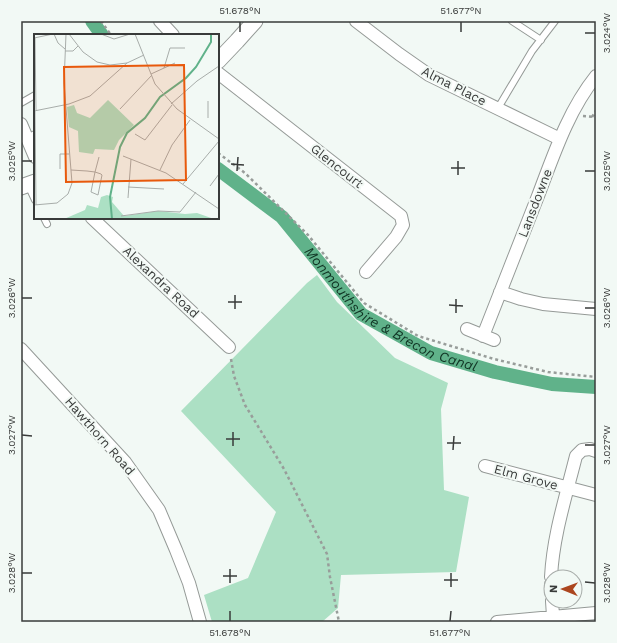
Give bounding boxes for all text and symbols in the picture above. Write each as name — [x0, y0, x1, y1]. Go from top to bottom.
text: 51.678°N — [219, 5, 261, 16]
text: 51.677°N — [440, 5, 482, 16]
text: 3.024°W — [601, 12, 612, 53]
inset map — [34, 34, 219, 219]
street label: Alma Place — [419, 63, 489, 109]
text: 3.025°W — [6, 140, 17, 181]
street label: Glencourt — [308, 141, 367, 191]
text: 3.025°W — [601, 150, 612, 191]
street label: Lansdowne — [515, 167, 555, 239]
street label: Alexandra Road — [120, 243, 202, 321]
water label: Monmouthshire & Brecon Canal — [301, 243, 479, 374]
text: 3.026°W — [6, 277, 17, 318]
text: 3.026°W — [601, 287, 612, 328]
street label: Hawthorn Road — [62, 394, 138, 478]
text: 3.027°W — [6, 415, 17, 455]
text: 3.027°W — [601, 425, 612, 465]
street label: Elm Grove — [492, 461, 560, 493]
text: 3.028°W — [6, 552, 17, 593]
text: 3.028°W — [601, 562, 612, 603]
north arrow — [543, 569, 583, 609]
text: N — [547, 585, 560, 593]
text: 51.678°N — [209, 627, 251, 638]
text: 51.677°N — [429, 627, 471, 638]

